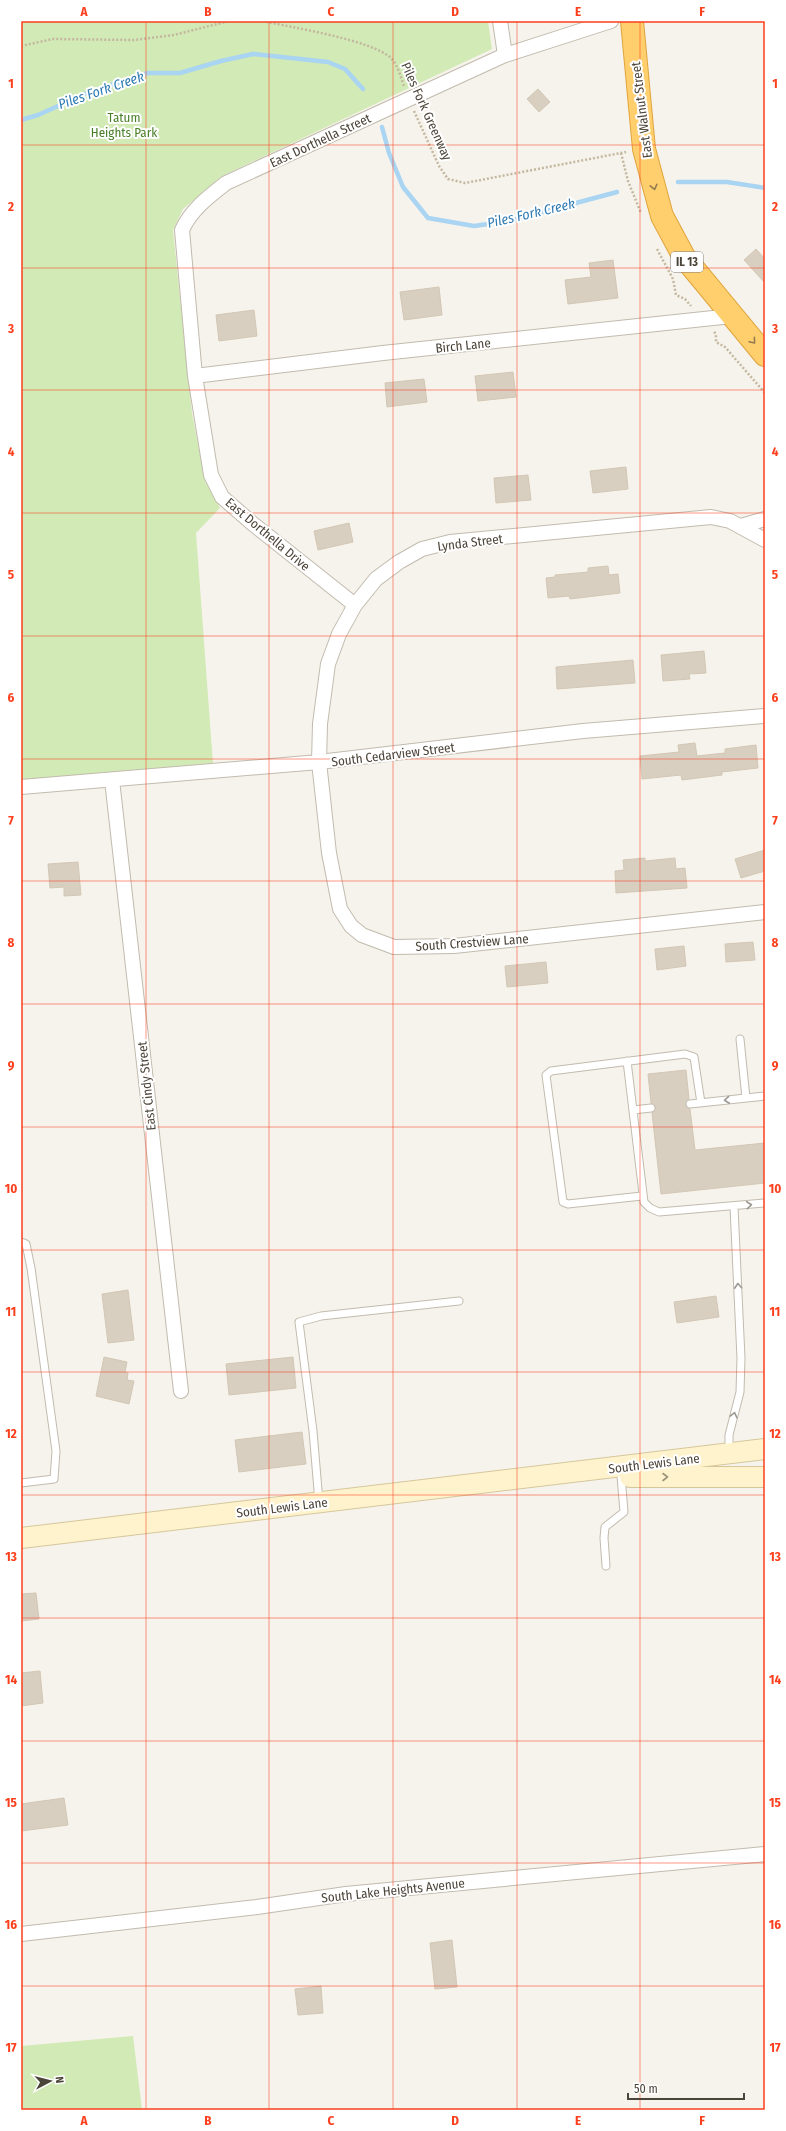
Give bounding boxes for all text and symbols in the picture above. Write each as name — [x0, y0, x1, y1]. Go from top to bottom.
text: A — [79, 4, 88, 19]
text: B — [204, 4, 212, 19]
text: C — [328, 4, 335, 19]
text: D — [451, 4, 459, 19]
text: E — [575, 4, 581, 19]
text: F — [699, 4, 705, 19]
street label: Piles Fork Greenway — [398, 60, 455, 163]
street label: East Walnut Street — [628, 60, 655, 159]
water label: Piles Fork Creek — [56, 68, 146, 113]
text: 1 — [8, 76, 14, 91]
text: 1 — [772, 76, 778, 91]
park label: Tatum Heights Park — [91, 110, 158, 140]
street label: East Dorthella Street — [267, 110, 374, 170]
one-way arrow — [649, 184, 657, 190]
water label: Piles Fork Creek — [486, 195, 577, 232]
text: 2 — [7, 199, 14, 214]
text: 2 — [771, 199, 778, 214]
road number: IL 13 — [671, 252, 703, 272]
text: 3 — [7, 321, 14, 336]
text: 3 — [771, 321, 778, 336]
street label: Birch Lane — [435, 335, 491, 356]
one-way arrow — [749, 337, 756, 344]
text: 4 — [8, 444, 15, 459]
text: 4 — [772, 444, 779, 459]
street label: East Dorthella Drive — [223, 495, 313, 574]
street label: Lynda Street — [436, 531, 504, 554]
text: 5 — [8, 567, 14, 582]
text: 5 — [772, 567, 778, 582]
text: 6 — [8, 690, 15, 705]
text: 6 — [772, 690, 779, 705]
street label: South Cedarview Street — [331, 739, 456, 769]
text: 7 — [8, 813, 14, 828]
text: 7 — [772, 813, 778, 828]
street label: South Crestview Lane — [415, 931, 529, 954]
text: 8 — [8, 935, 15, 950]
text: 8 — [772, 935, 779, 950]
street label: East Cindy Street — [134, 1040, 159, 1131]
text: 9 — [8, 1058, 15, 1073]
text: 9 — [772, 1058, 779, 1073]
one-way arrow — [724, 1095, 730, 1104]
text: 10 — [5, 1181, 17, 1196]
text: 10 — [769, 1181, 781, 1196]
one-way arrow — [746, 1201, 752, 1210]
one-way arrow — [734, 1283, 742, 1289]
text: 11 — [6, 1304, 16, 1319]
text: 11 — [770, 1304, 780, 1319]
one-way arrow — [729, 1412, 738, 1419]
text: 12 — [5, 1426, 17, 1441]
text: 12 — [769, 1426, 781, 1441]
street label: South Lewis Lane — [608, 1450, 701, 1477]
one-way arrow — [662, 1473, 668, 1481]
street label: South Lewis Lane — [236, 1494, 329, 1521]
text: 13 — [5, 1549, 17, 1564]
text: 13 — [769, 1549, 781, 1564]
text: 14 — [5, 1672, 17, 1687]
text: 14 — [769, 1672, 781, 1687]
text: 15 — [5, 1795, 17, 1810]
text: 15 — [769, 1795, 781, 1810]
street label: South Lake Heights Avenue — [321, 1876, 466, 1905]
text: 16 — [5, 1917, 17, 1932]
text: 16 — [769, 1917, 781, 1932]
text: 17 — [5, 2040, 17, 2055]
text: 17 — [769, 2040, 781, 2055]
north arrow — [30, 2061, 70, 2101]
scale bar — [628, 2075, 744, 2101]
text: N — [53, 2076, 66, 2084]
text: 50 m — [634, 2082, 658, 2096]
text: A — [79, 2113, 88, 2128]
text: B — [204, 2113, 212, 2128]
text: C — [328, 2113, 335, 2128]
text: D — [451, 2113, 459, 2128]
text: E — [575, 2113, 581, 2128]
text: F — [699, 2113, 705, 2128]

